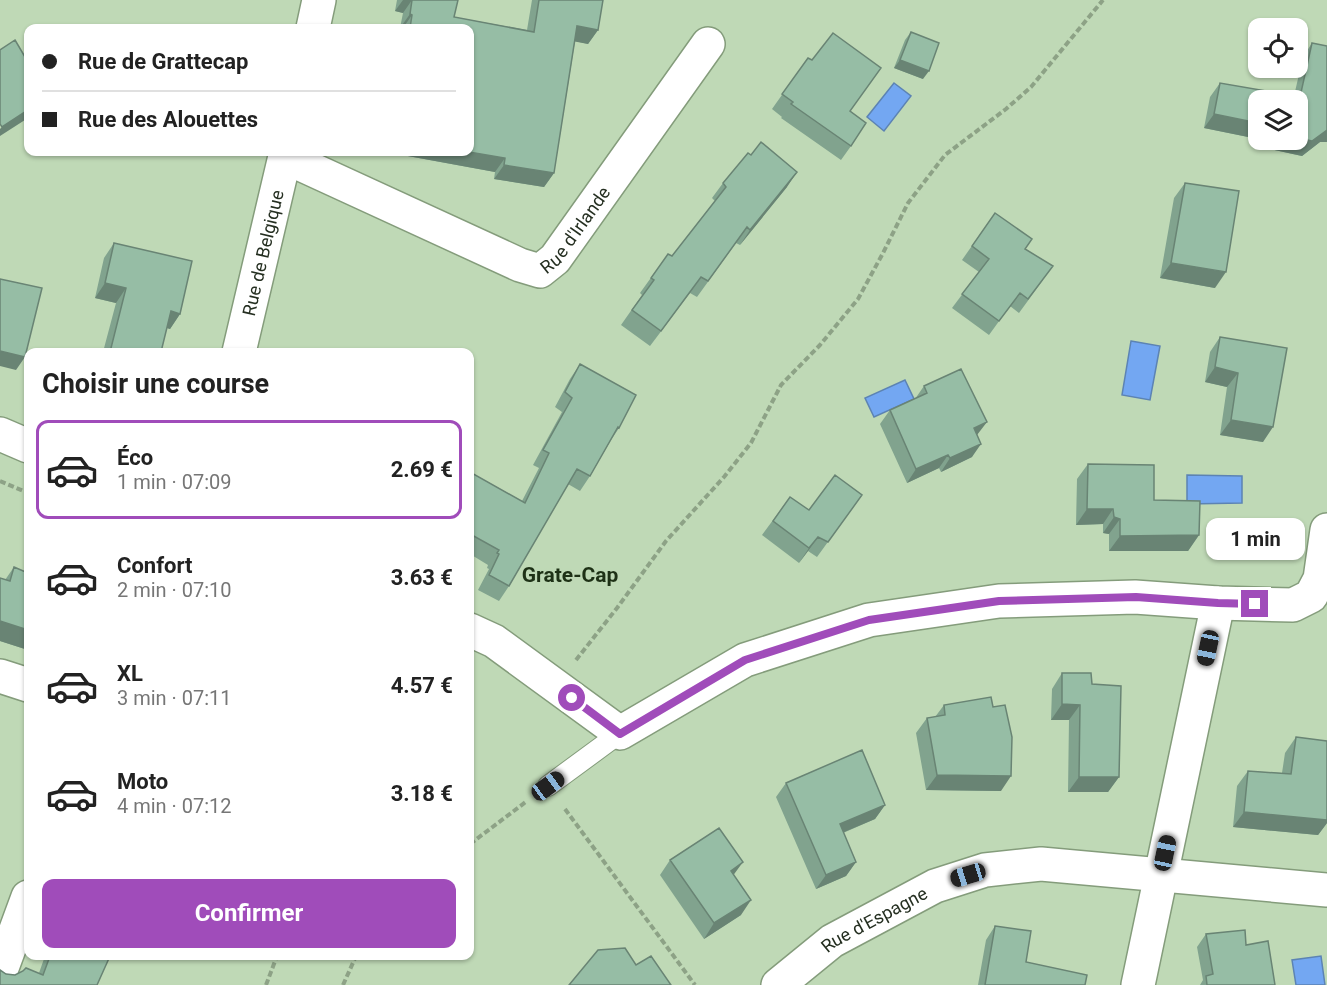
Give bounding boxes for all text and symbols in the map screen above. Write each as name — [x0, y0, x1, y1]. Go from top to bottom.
map controls — [1248, 18, 1308, 150]
button: locate — [1248, 18, 1308, 78]
text: Rue de Grattecap — [78, 49, 248, 74]
button: layers — [1248, 90, 1308, 150]
text: Rue des Alouettes — [78, 107, 258, 132]
street label: Rue d'Irlande — [536, 182, 614, 277]
street label: Rue de Belgique — [237, 188, 287, 318]
text: Choisir une course — [42, 368, 269, 400]
icon: car — [45, 443, 99, 497]
text: Éco — [117, 445, 153, 470]
text: 2.69 € — [391, 457, 453, 482]
text: 1 min · 07:09 — [117, 470, 232, 494]
callout: 1 min — [1206, 517, 1304, 559]
text: 1 min — [1230, 527, 1281, 551]
icon: car — [45, 551, 99, 605]
text: Confort — [117, 553, 192, 578]
district label: Grate-Cap — [522, 563, 618, 587]
text: 3.63 € — [391, 565, 453, 590]
text: 2 min · 07:10 — [117, 578, 232, 602]
route end — [1241, 590, 1268, 617]
car — [1195, 629, 1221, 667]
icon: car — [45, 659, 99, 713]
text: XL — [117, 661, 143, 686]
text: 4.57 € — [391, 673, 453, 698]
route start — [558, 684, 585, 711]
text: 3 min · 07:11 — [117, 686, 232, 710]
icon: car — [45, 767, 99, 821]
car — [528, 768, 568, 804]
text: Moto — [117, 769, 168, 794]
text: 3.18 € — [391, 781, 453, 806]
text: 4 min · 07:12 — [117, 794, 232, 818]
car — [1152, 834, 1178, 872]
car — [948, 861, 988, 889]
button: Confirmer — [42, 879, 456, 948]
street label: Rue d'Espagne — [817, 882, 930, 956]

